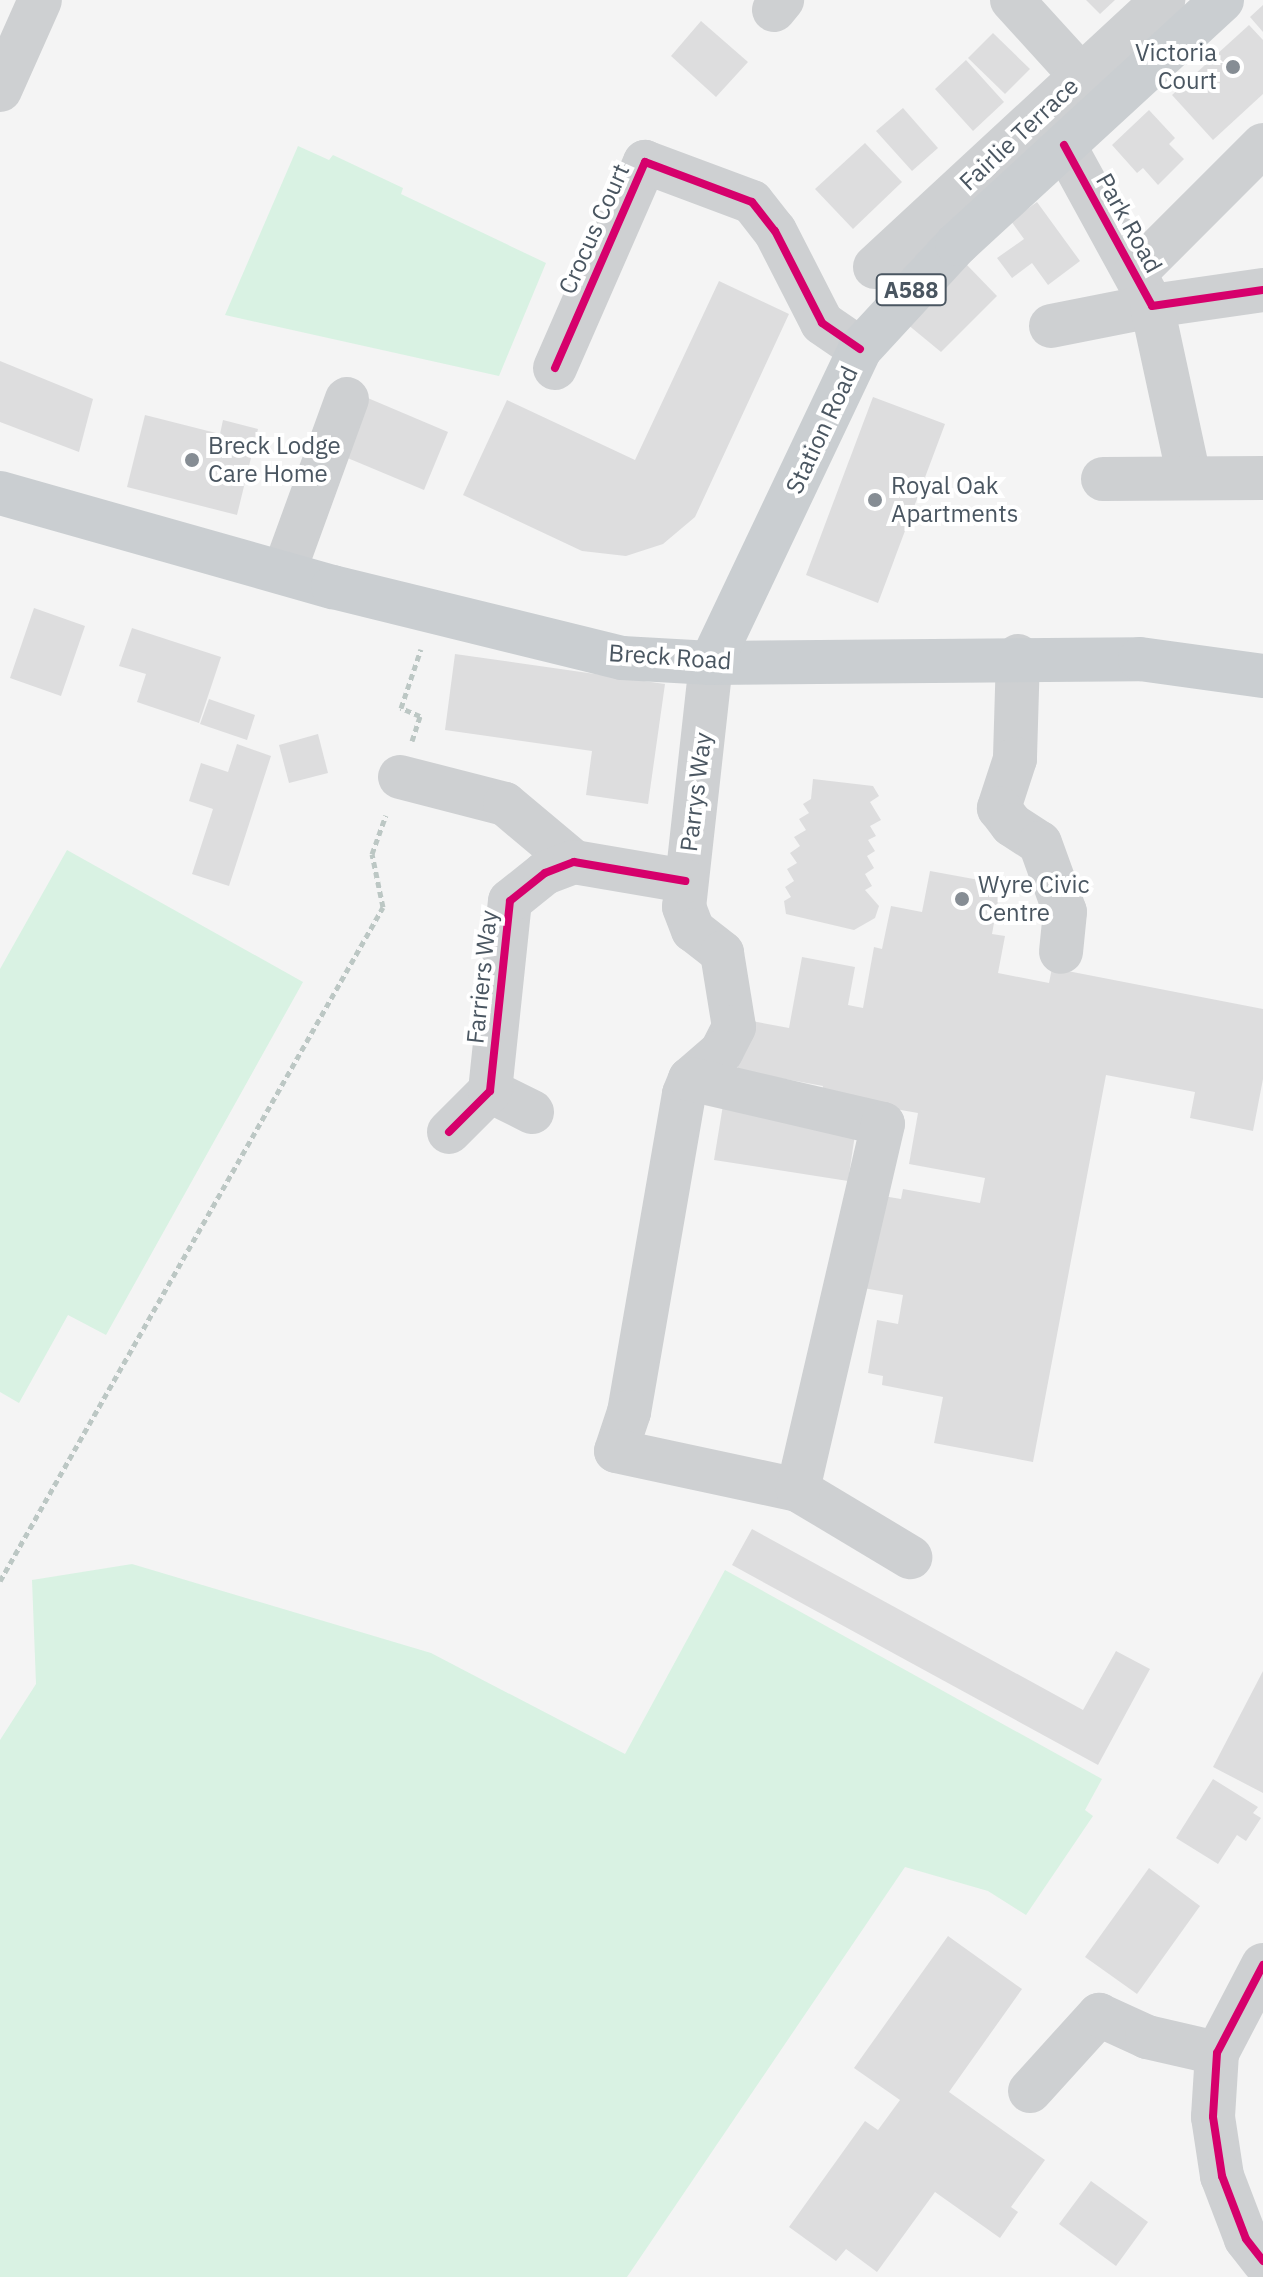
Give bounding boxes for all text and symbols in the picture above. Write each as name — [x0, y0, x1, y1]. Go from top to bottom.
place label: Victoria Court — [1135, 39, 1217, 95]
marker: Victoria Court — [1224, 58, 1242, 76]
street label: Fairlie Terrace — [954, 72, 1084, 196]
street label: Crocus Court — [552, 159, 636, 299]
street label: Park Road — [1090, 168, 1168, 278]
road number: A588 — [875, 272, 947, 308]
street label: Station Road — [780, 362, 864, 498]
place label: Breck Lodge Care Home — [208, 432, 341, 488]
marker: Breck Lodge Care Home — [183, 451, 201, 469]
place label: Royal Oak Apartments — [891, 472, 1018, 528]
marker: Royal Oak Apartments — [866, 491, 884, 509]
street label: Breck Road — [608, 638, 732, 676]
street label: Parrys Way — [674, 731, 718, 853]
place label: Wyre Civic Centre — [978, 871, 1090, 927]
marker: Wyre Civic Centre — [953, 890, 971, 908]
street label: Farriers Way — [461, 909, 503, 1045]

